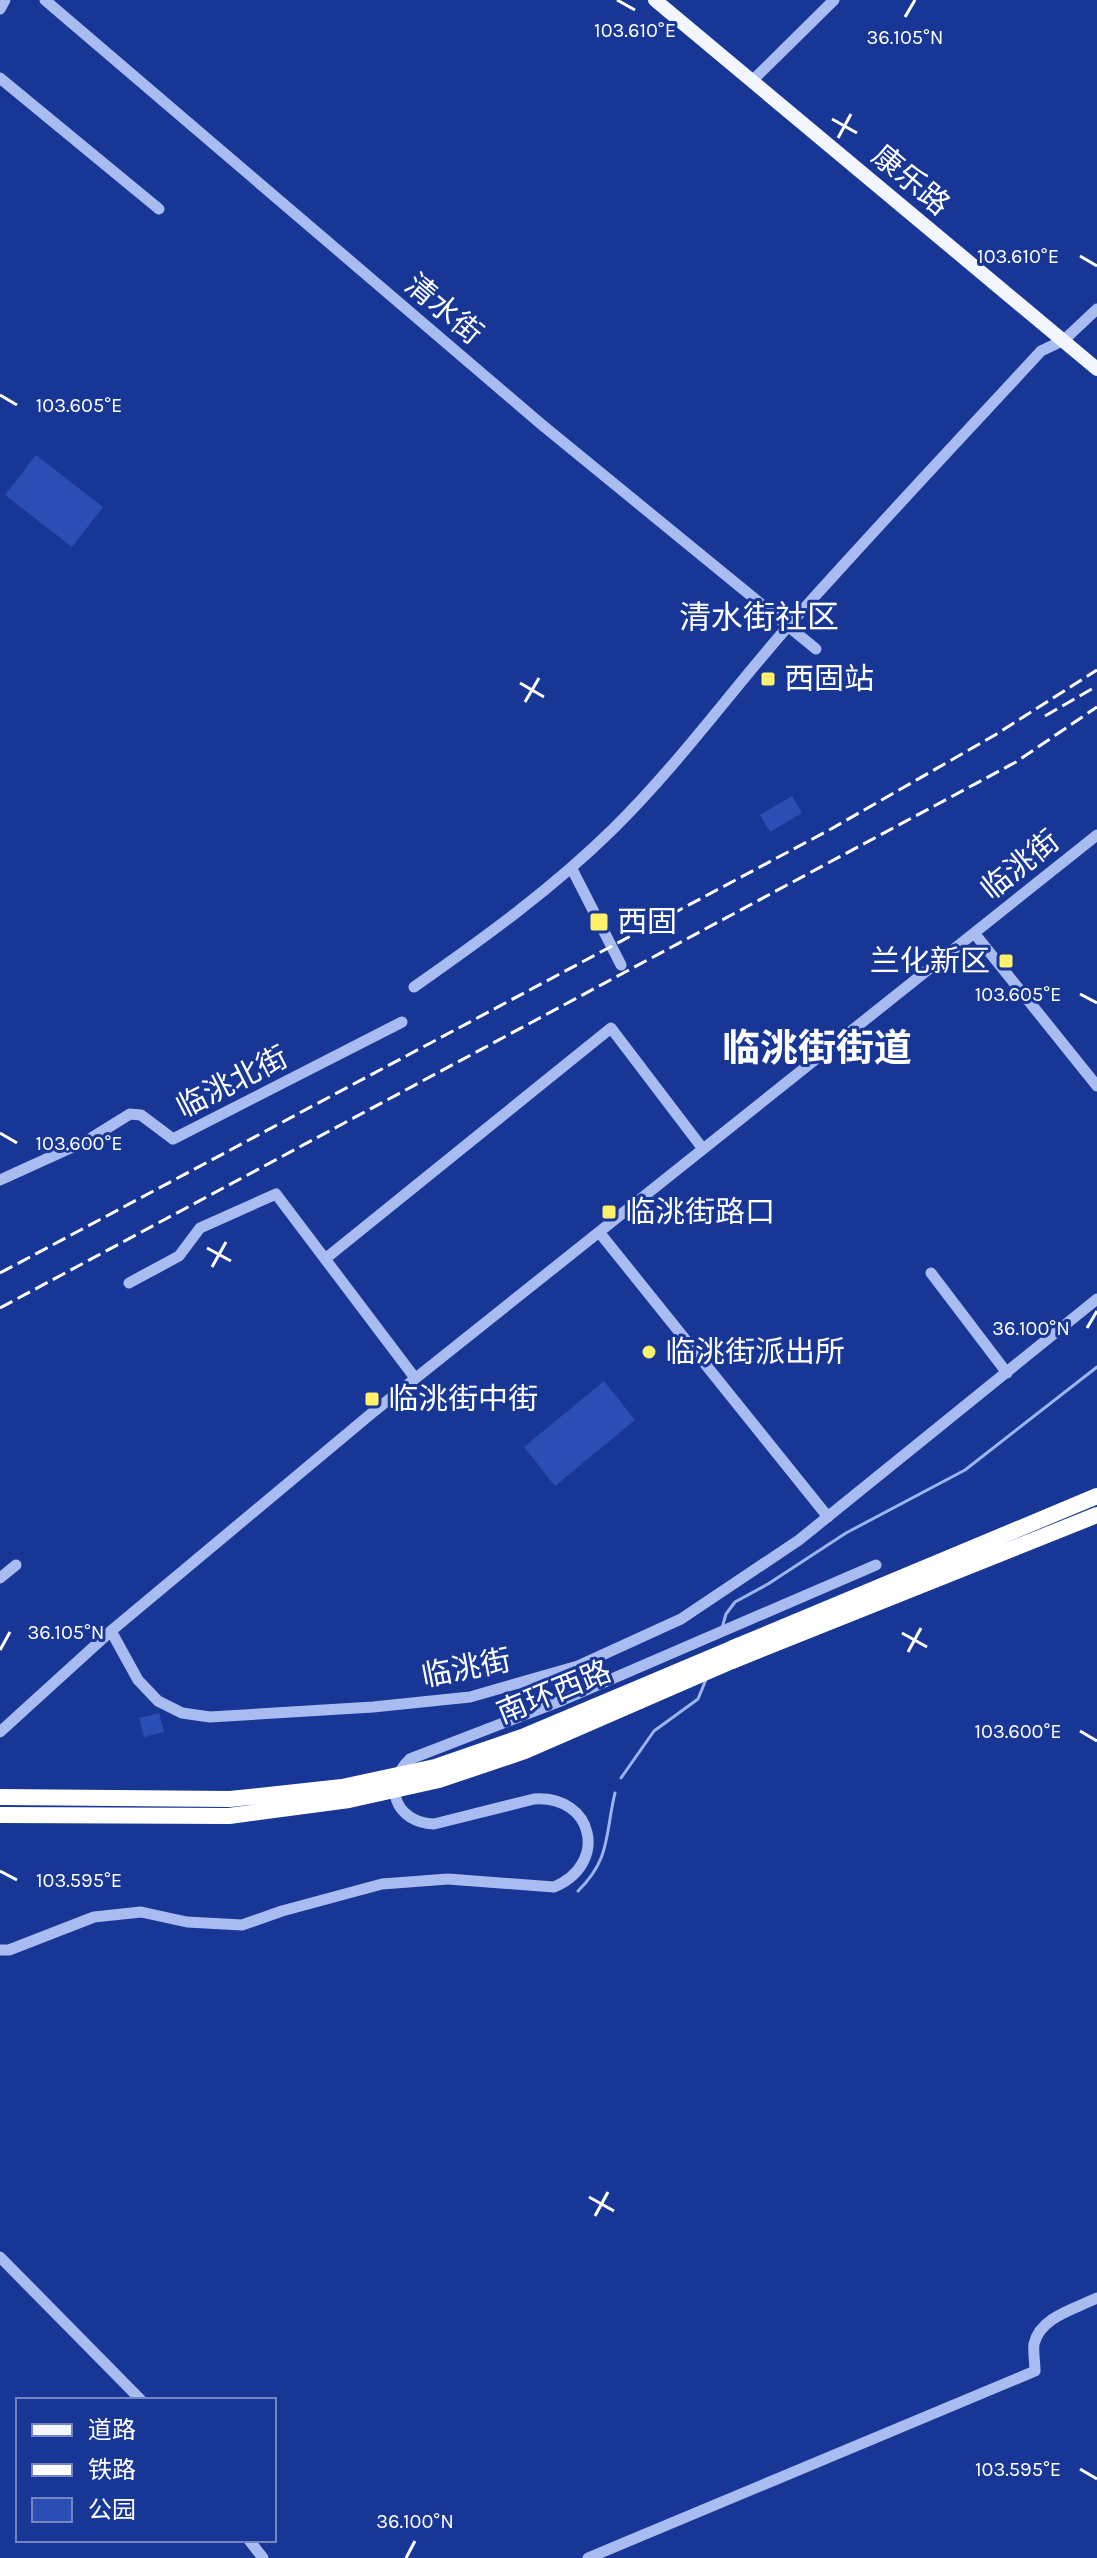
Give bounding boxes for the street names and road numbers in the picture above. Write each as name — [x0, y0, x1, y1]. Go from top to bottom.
street label: 康乐路 — [865, 137, 957, 223]
street label: 清水街 — [398, 266, 490, 352]
street label: 临洮街 — [974, 823, 1066, 907]
street label: 临洮北街 — [170, 1039, 294, 1125]
street label: 临洮街 — [418, 1642, 514, 1694]
street label: 南环西路 — [492, 1653, 616, 1731]

